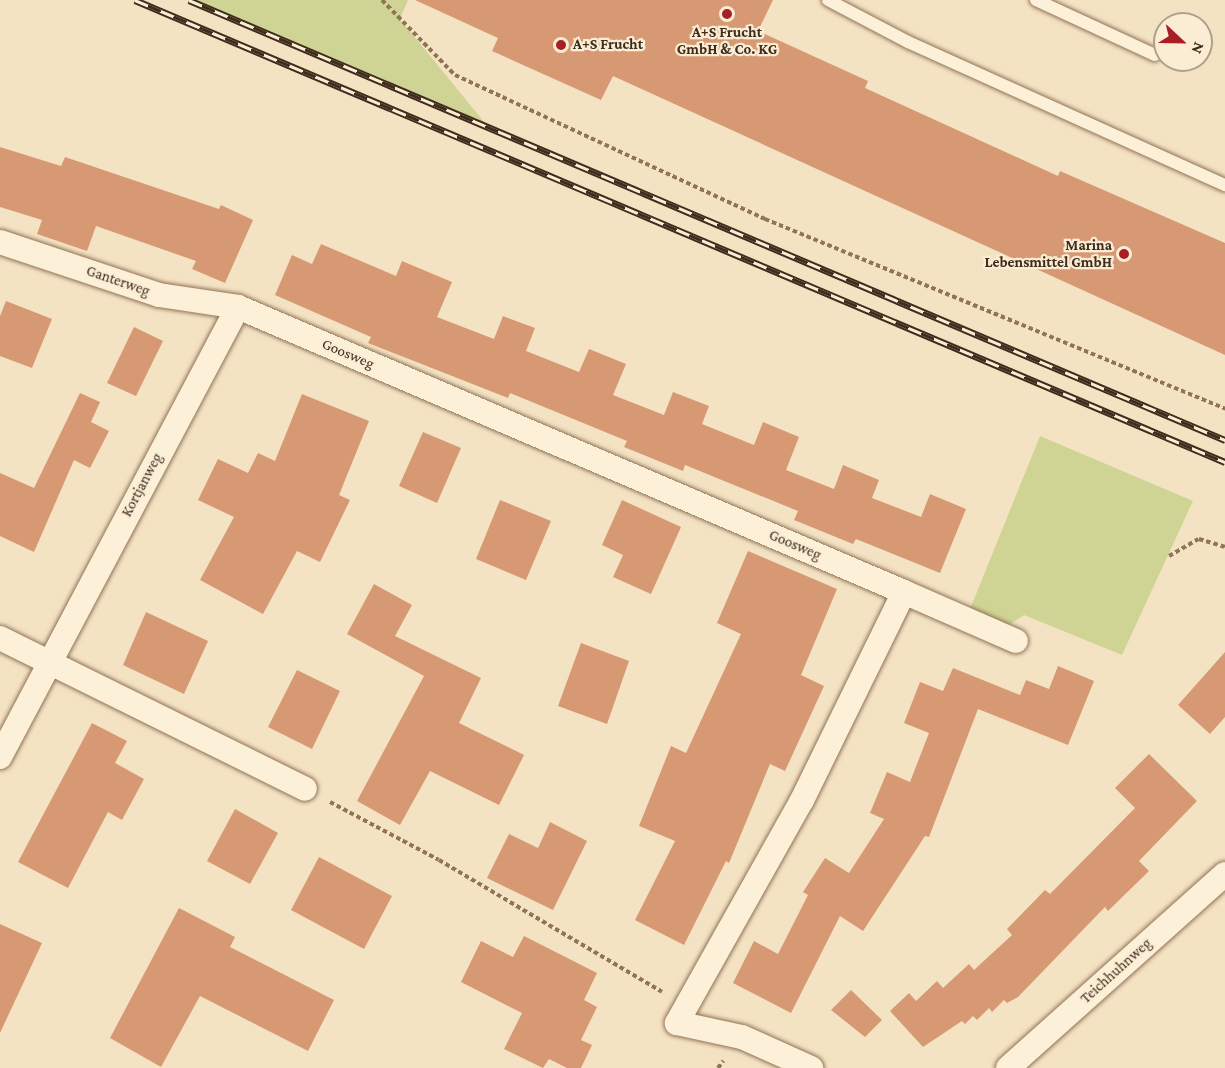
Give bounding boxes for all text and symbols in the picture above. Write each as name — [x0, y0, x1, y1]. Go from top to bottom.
marker: A+S Frucht GmbH & Co. KG — [720, 7, 734, 21]
north arrow — [1153, 12, 1213, 72]
place label: A+S Frucht GmbH & Co. KG — [677, 23, 777, 58]
place label: A+S Frucht — [573, 36, 643, 54]
marker: A+S Frucht — [554, 38, 568, 52]
text: N — [1188, 40, 1208, 56]
place label: Marina Lebensmittel GmbH — [984, 236, 1112, 271]
marker: Marina Lebensmittel GmbH — [1117, 247, 1131, 261]
street label: Ganterweg — [84, 262, 152, 300]
street label: Goosweg — [319, 335, 377, 373]
street label: Kortjanweg — [118, 450, 166, 520]
street label: Goosweg — [766, 526, 824, 564]
street label: Teichhuhnweg — [1077, 934, 1155, 1008]

